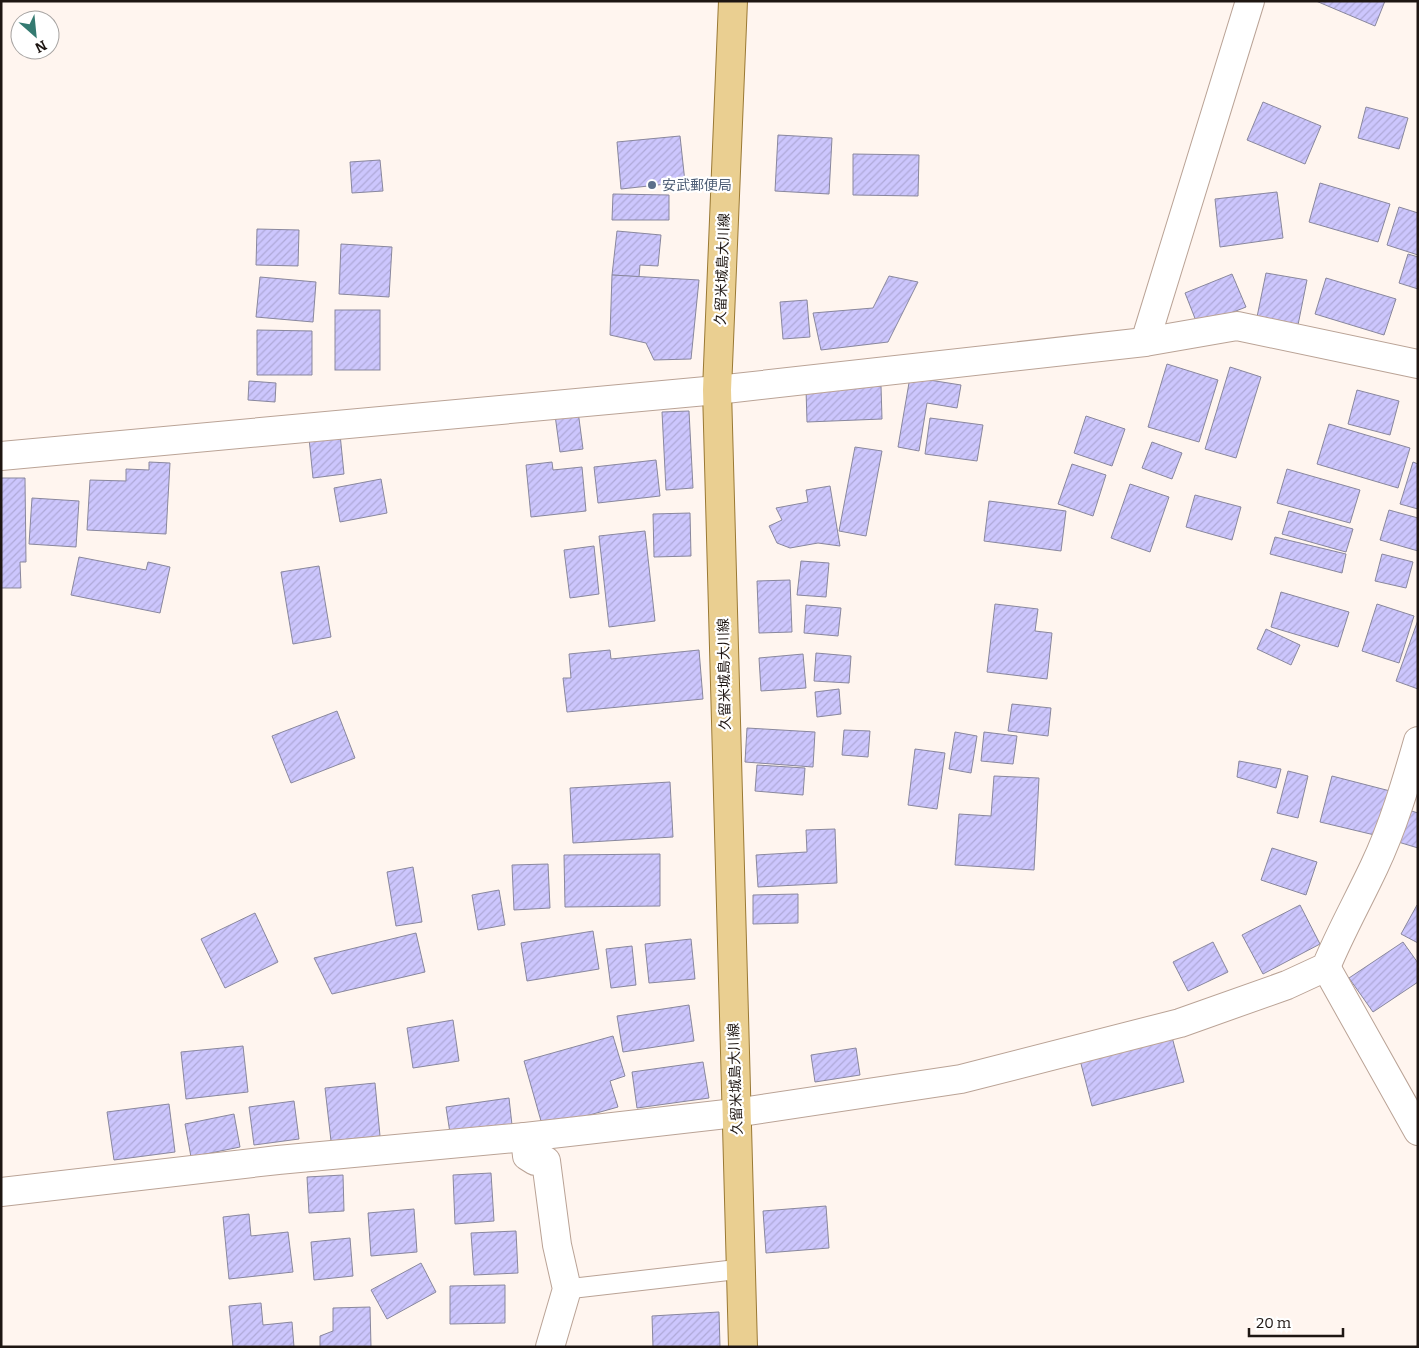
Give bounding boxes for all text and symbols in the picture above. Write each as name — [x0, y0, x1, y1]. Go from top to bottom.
north arrow — [10, 10, 60, 60]
text: N — [32, 36, 49, 56]
place label: 安武郵便局 — [662, 177, 732, 194]
marker: 安武郵便局 — [646, 179, 658, 191]
street label: 久留米城島大川線 — [712, 213, 733, 325]
street label: 久留米城島大川線 — [715, 618, 734, 730]
street label: 久留米城島大川線 — [725, 1023, 746, 1135]
scale bar — [1249, 1306, 1343, 1338]
text: 20 m — [1256, 1314, 1292, 1332]

